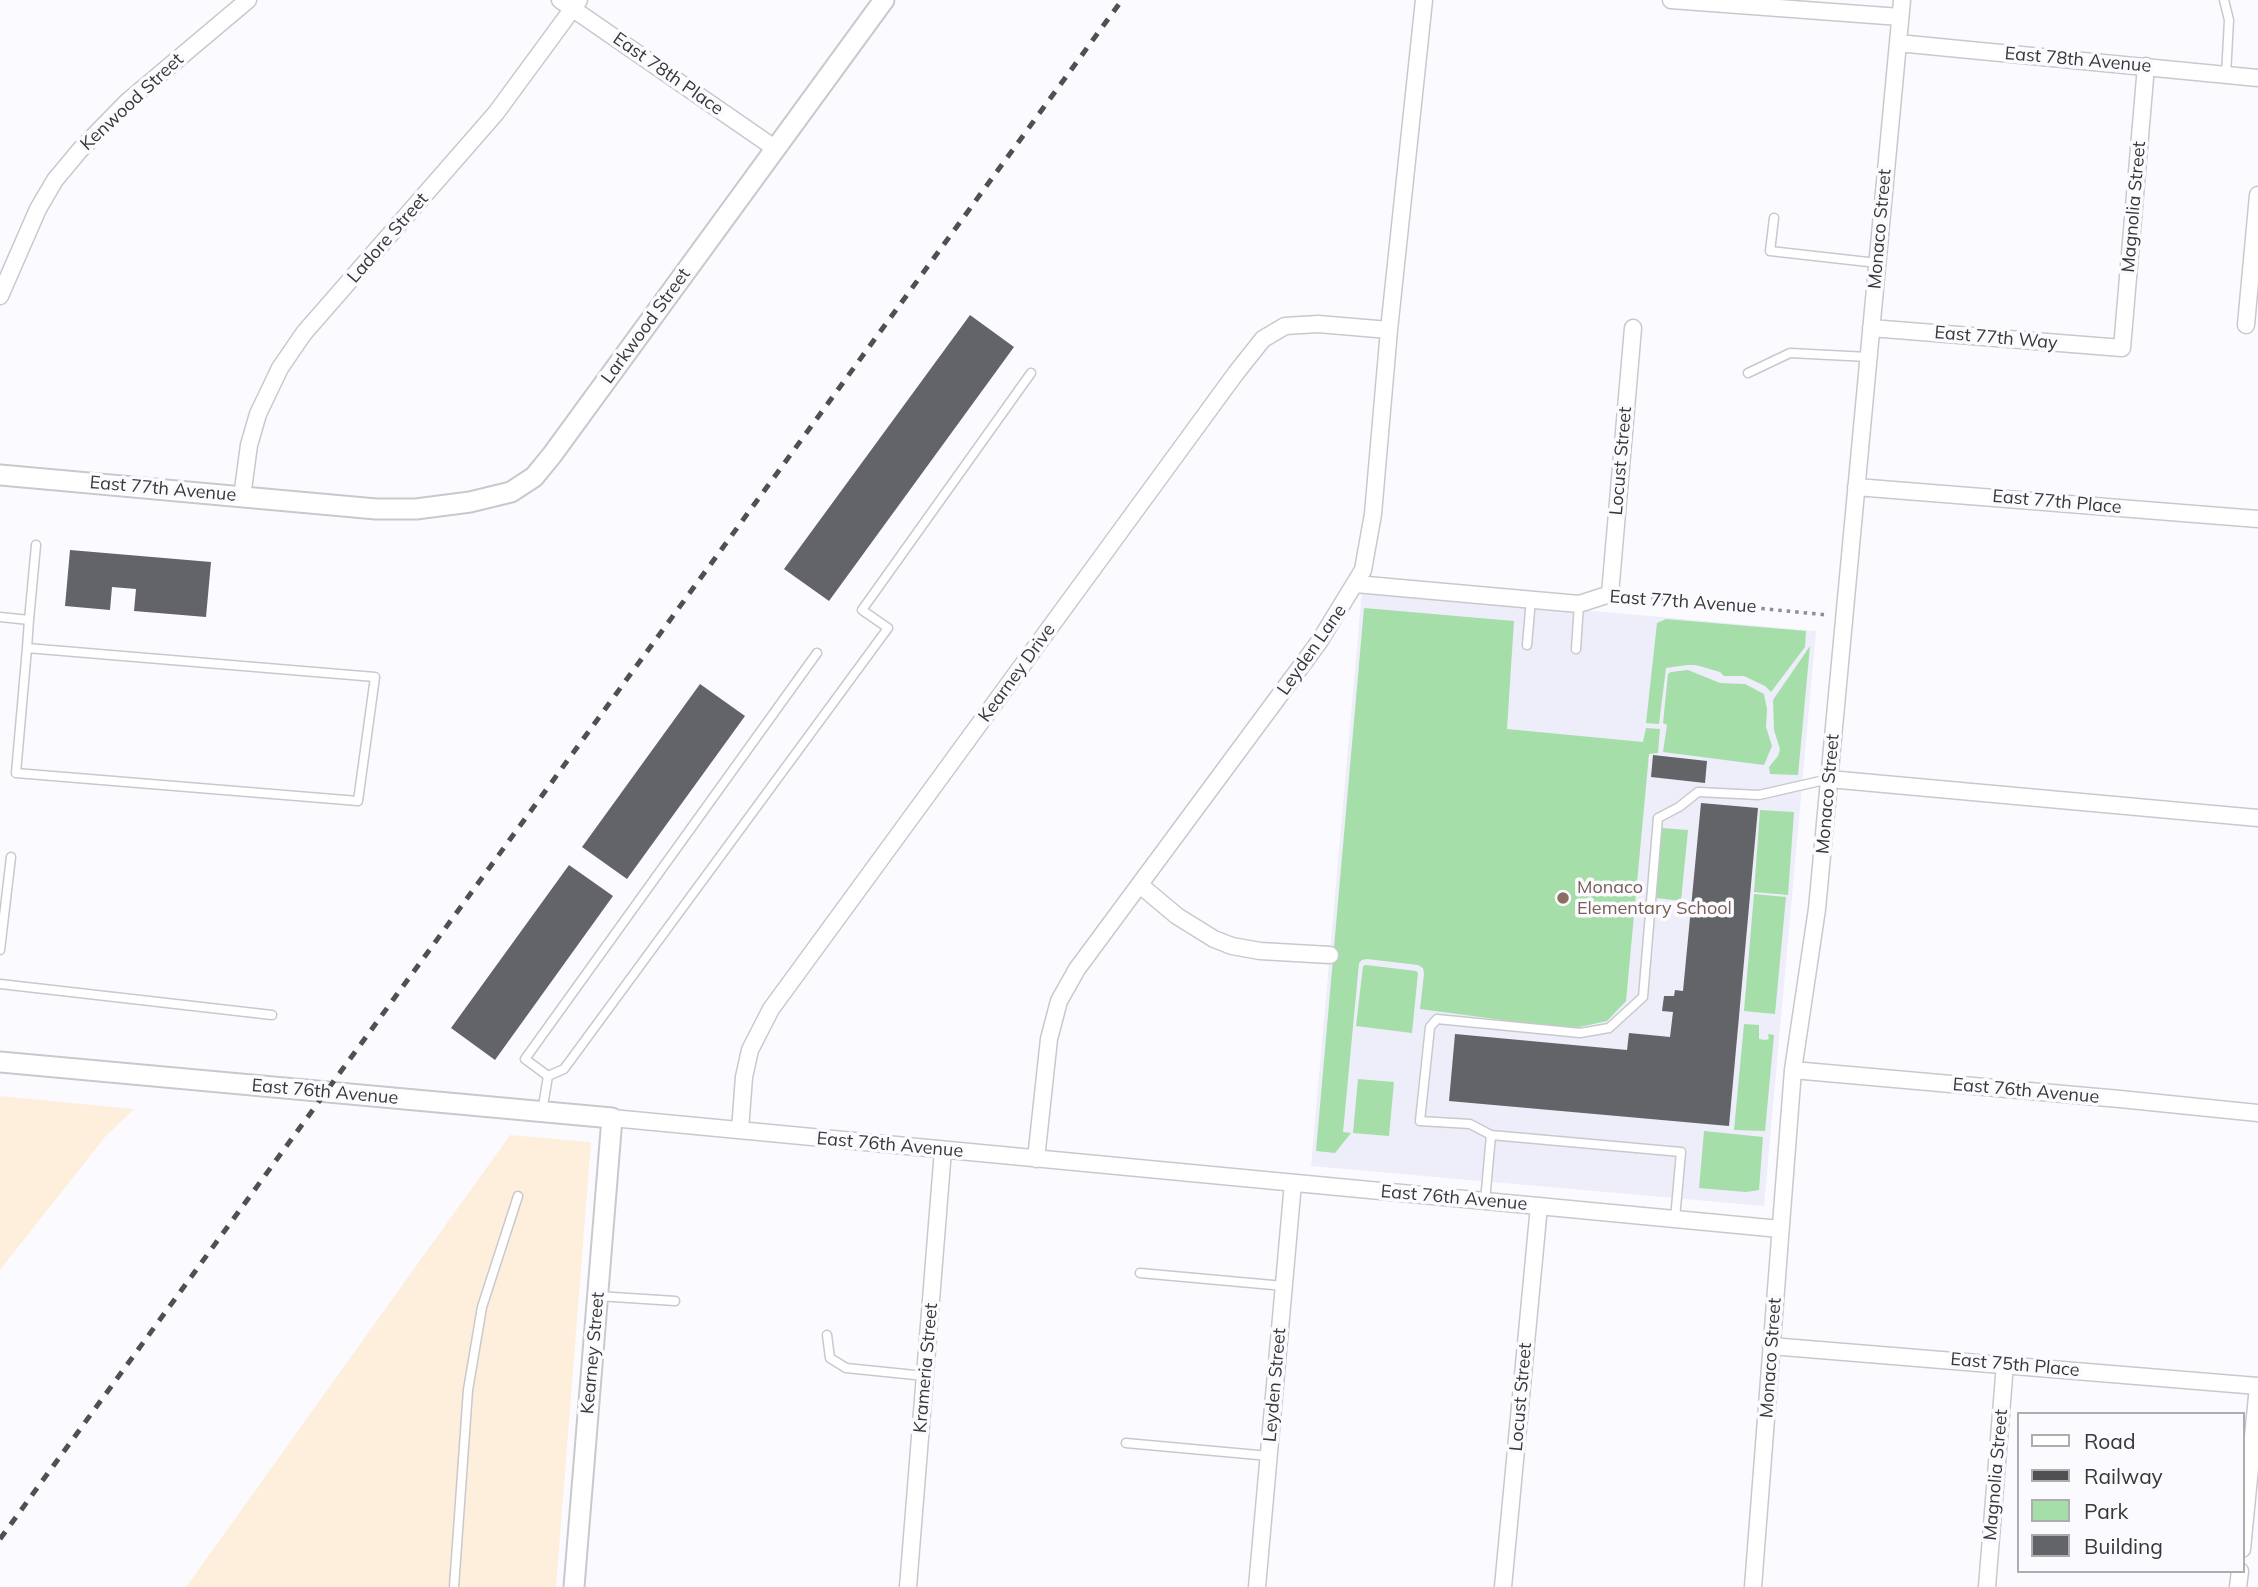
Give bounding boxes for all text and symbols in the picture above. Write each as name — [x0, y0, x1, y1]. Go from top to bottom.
street label: East 78th Place — [609, 28, 727, 120]
street label: East 78th Avenue — [2004, 43, 2152, 77]
street label: Kenwood Street — [76, 49, 188, 155]
street label: Magnolia Street — [2117, 140, 2151, 274]
street label: Monaco Street — [1864, 168, 1896, 290]
street label: Ladore Street — [343, 189, 433, 287]
street label: Larkwood Street — [597, 264, 695, 388]
street label: East 77th Way — [1934, 322, 2058, 354]
street label: Locust Street — [1605, 406, 1637, 516]
street label: East 77th Avenue — [89, 472, 237, 506]
street label: East 77th Place — [1992, 486, 2122, 518]
street label: East 77th Avenue — [1609, 586, 1757, 618]
street label: Leyden Lane — [1273, 601, 1351, 699]
street label: Kearney Drive — [974, 620, 1060, 726]
street label: Monaco Street — [1812, 733, 1844, 855]
place label: Monaco Elementary School — [1577, 877, 1732, 920]
marker: Monaco Elementary School — [1555, 890, 1571, 906]
street label: East 76th Avenue — [1952, 1074, 2100, 1108]
street label: East 76th Avenue — [251, 1075, 399, 1109]
street label: East 76th Avenue — [816, 1128, 964, 1162]
street label: East 76th Avenue — [1380, 1181, 1528, 1215]
street label: Kearney Street — [577, 1291, 609, 1415]
street label: Monaco Street — [1756, 1297, 1786, 1419]
street label: Krameria Street — [910, 1302, 942, 1434]
street label: Leyden Street — [1259, 1327, 1291, 1443]
street label: Locust Street — [1505, 1342, 1537, 1452]
street label: East 75th Place — [1950, 1349, 2080, 1381]
street label: Magnolia Street — [1979, 1408, 2013, 1542]
legend — [2016, 1412, 2244, 1573]
text: Road — [2084, 1428, 2135, 1454]
text: Railway — [2084, 1463, 2163, 1489]
text: Park — [2084, 1498, 2128, 1524]
text: Building — [2084, 1533, 2163, 1559]

